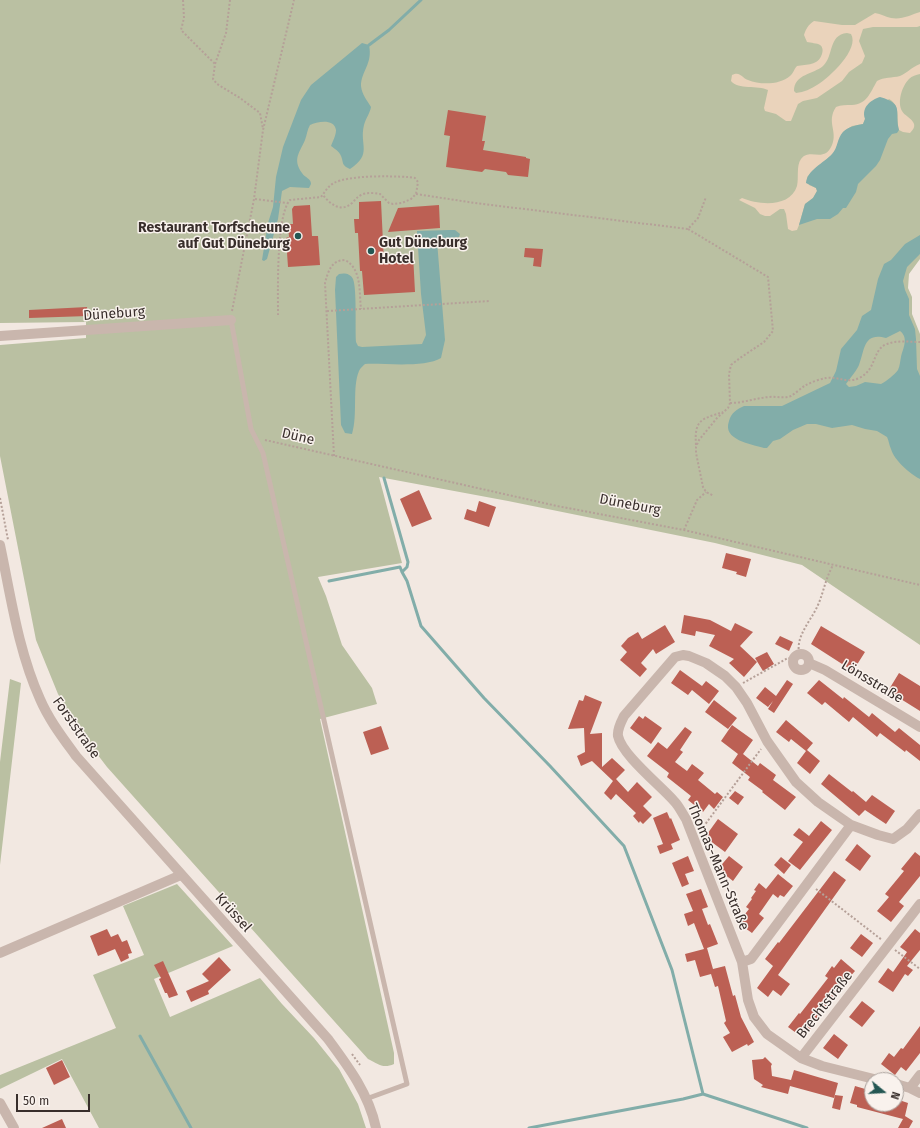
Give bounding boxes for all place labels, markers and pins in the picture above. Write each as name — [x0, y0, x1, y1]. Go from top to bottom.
place label: Restaurant Torfscheune auf Gut Düneburg — [138, 220, 290, 252]
marker: Restaurant Torfscheune auf Gut Düneburg — [293, 231, 303, 241]
place label: Gut Düneburg Hotel — [379, 235, 467, 268]
marker: Gut Düneburg Hotel — [366, 246, 376, 256]

